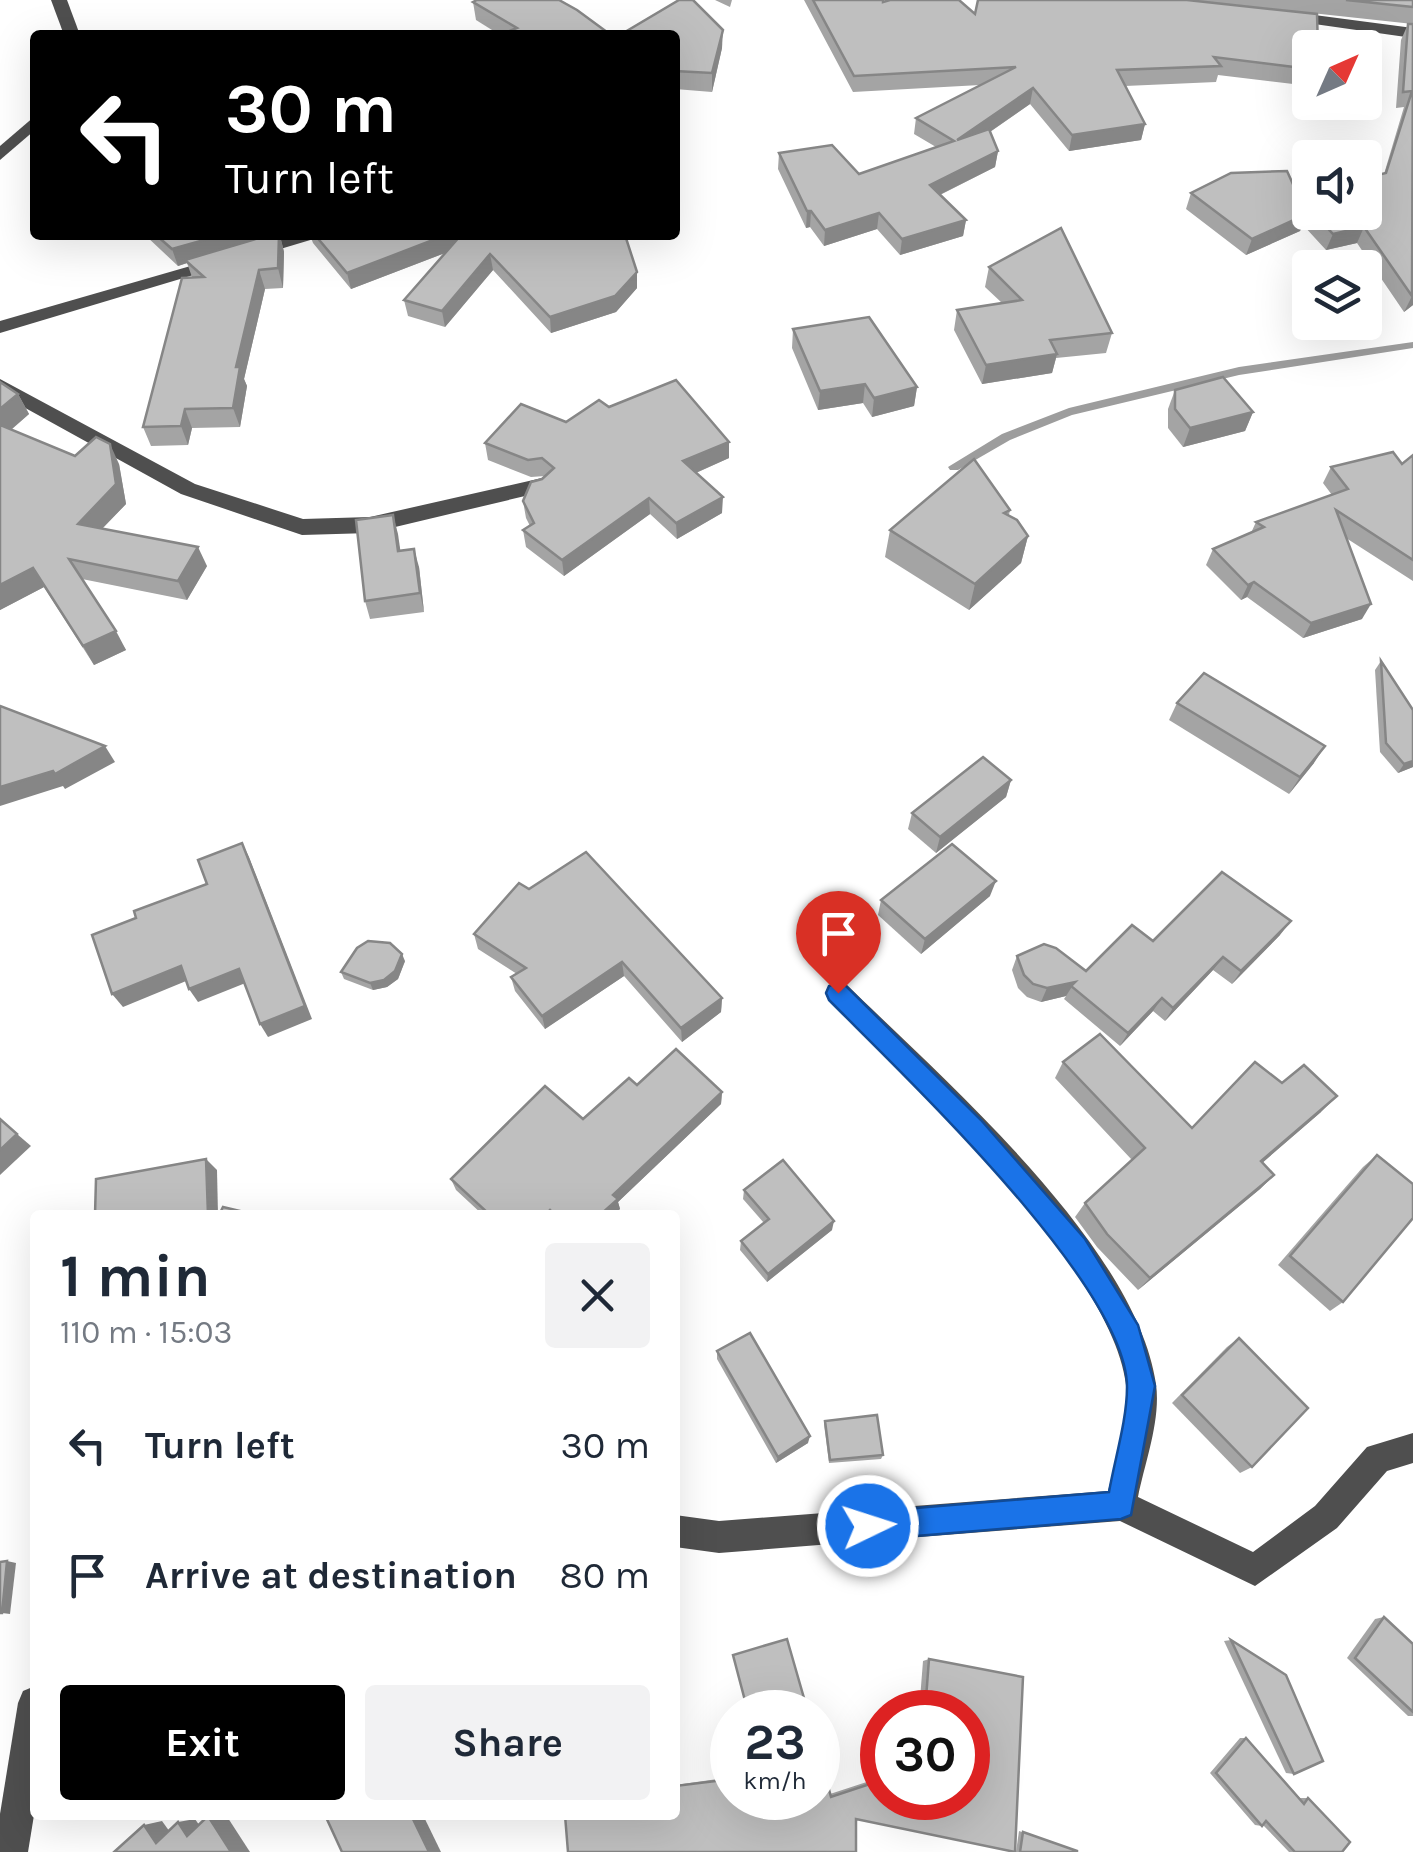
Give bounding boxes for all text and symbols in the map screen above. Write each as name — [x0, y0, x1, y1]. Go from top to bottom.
north arrow — [1292, 30, 1382, 120]
map controls — [1292, 30, 1382, 340]
text: 30 m — [225, 68, 397, 150]
icon: left — [60, 70, 190, 200]
button: sound — [1292, 140, 1382, 230]
text: Turn left — [225, 152, 394, 204]
button: layers — [1292, 250, 1382, 340]
pin — [796, 891, 881, 994]
icon: arrive — [811, 906, 866, 961]
text: 1 min — [60, 1241, 211, 1311]
button: close — [545, 1243, 650, 1348]
text: 110 m · 15:03 — [60, 1314, 233, 1351]
icon: left — [60, 1418, 115, 1473]
text: Turn left — [145, 1423, 295, 1468]
text: 30 m — [560, 1423, 650, 1468]
position arrow — [816, 1474, 920, 1578]
icon: arrive — [60, 1548, 115, 1603]
text: Arrive at destination — [145, 1553, 517, 1598]
text: 80 m — [560, 1553, 650, 1598]
button: Exit — [60, 1685, 345, 1800]
button: Share — [365, 1685, 650, 1800]
speed limit sign: 30 — [860, 1690, 990, 1820]
text: 23 — [744, 1713, 806, 1772]
text: km/h — [743, 1766, 807, 1795]

